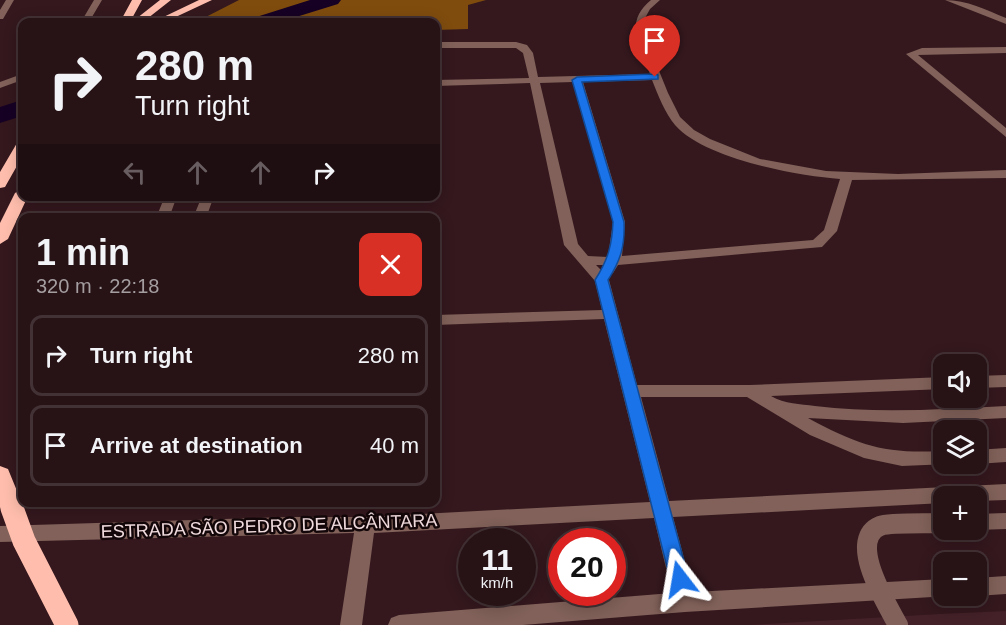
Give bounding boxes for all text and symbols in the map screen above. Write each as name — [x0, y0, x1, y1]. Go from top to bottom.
pin — [629, 15, 680, 77]
icon: arrive — [638, 24, 671, 57]
icon: right — [36, 42, 114, 120]
text: 280 m — [135, 42, 254, 89]
text: Turn right — [135, 91, 250, 121]
icon: left — [118, 156, 151, 189]
icon: ahead — [181, 156, 214, 189]
icon: ahead — [244, 156, 277, 189]
icon: right — [307, 156, 340, 189]
text: 1 min — [36, 232, 130, 273]
button: close — [359, 233, 422, 296]
text: 320 m · 22:18 — [36, 275, 159, 297]
icon: right — [39, 339, 72, 372]
text: Turn right — [90, 343, 192, 368]
text: 280 m — [358, 343, 419, 368]
map controls — [933, 354, 987, 606]
button: sound — [933, 354, 987, 408]
button: layers — [933, 420, 987, 474]
icon: arrive — [39, 429, 72, 462]
text: Arrive at destination — [90, 433, 303, 458]
text: 40 m — [370, 433, 419, 458]
button: + — [933, 486, 987, 540]
street label: ESTRADA SÃO PEDRO DE ALCÂNTARA — [100, 509, 438, 542]
speed limit sign: 20 — [548, 528, 626, 606]
text: 11 — [481, 543, 513, 576]
position arrow — [648, 547, 712, 611]
button: − — [933, 552, 987, 606]
text: km/h — [481, 574, 513, 591]

